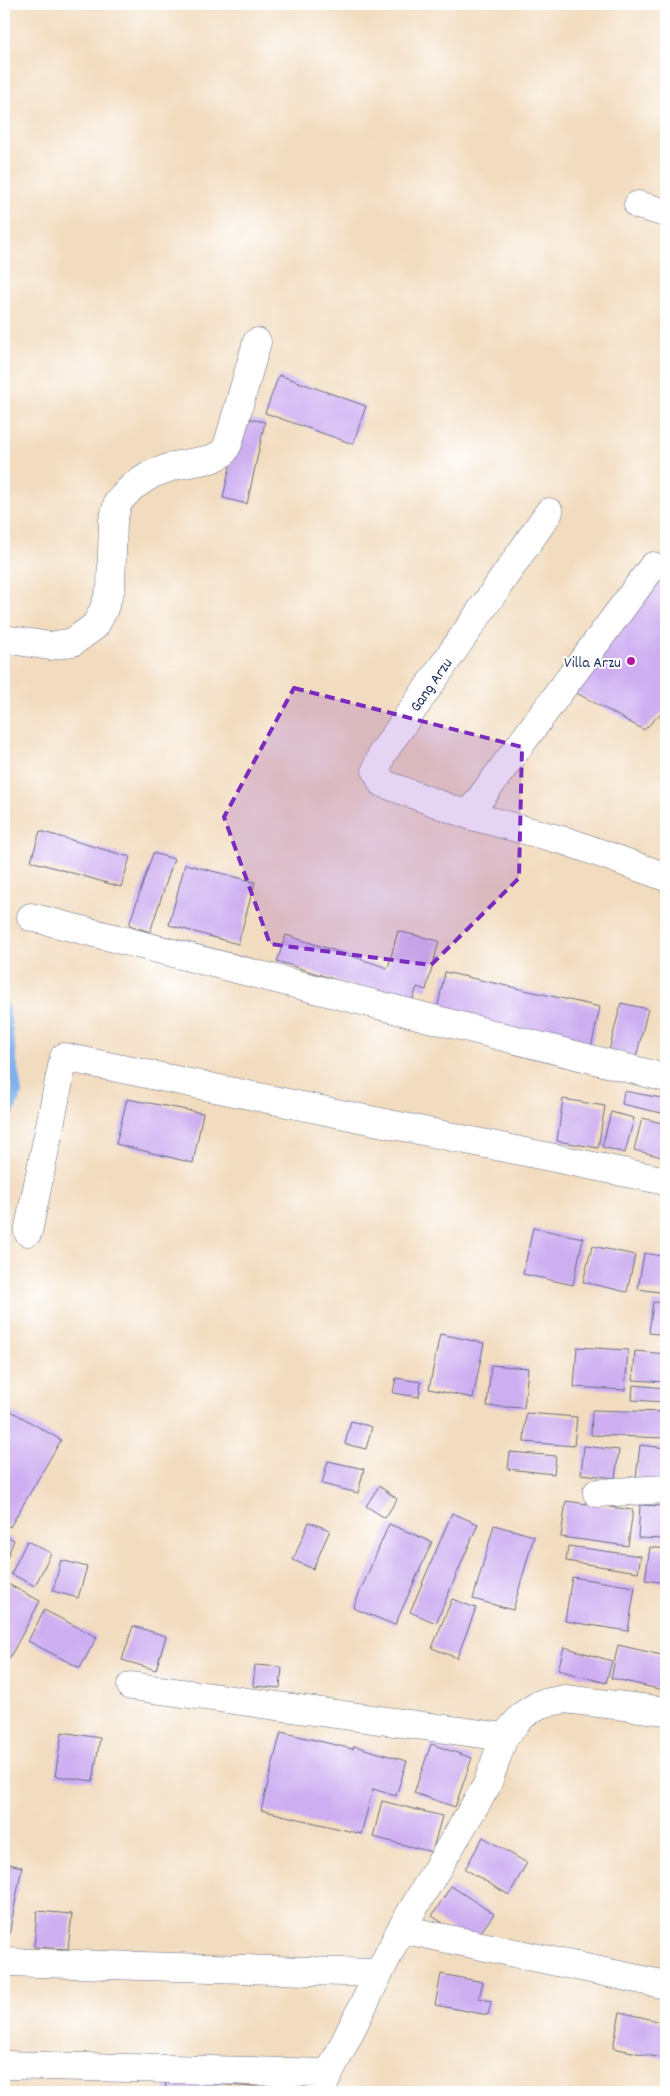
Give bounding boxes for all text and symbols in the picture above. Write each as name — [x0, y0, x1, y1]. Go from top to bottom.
place label: Villa Arzu — [564, 652, 621, 675]
street label: Gang Arzu — [405, 654, 459, 717]
marker: Villa Arzu — [625, 655, 637, 667]

